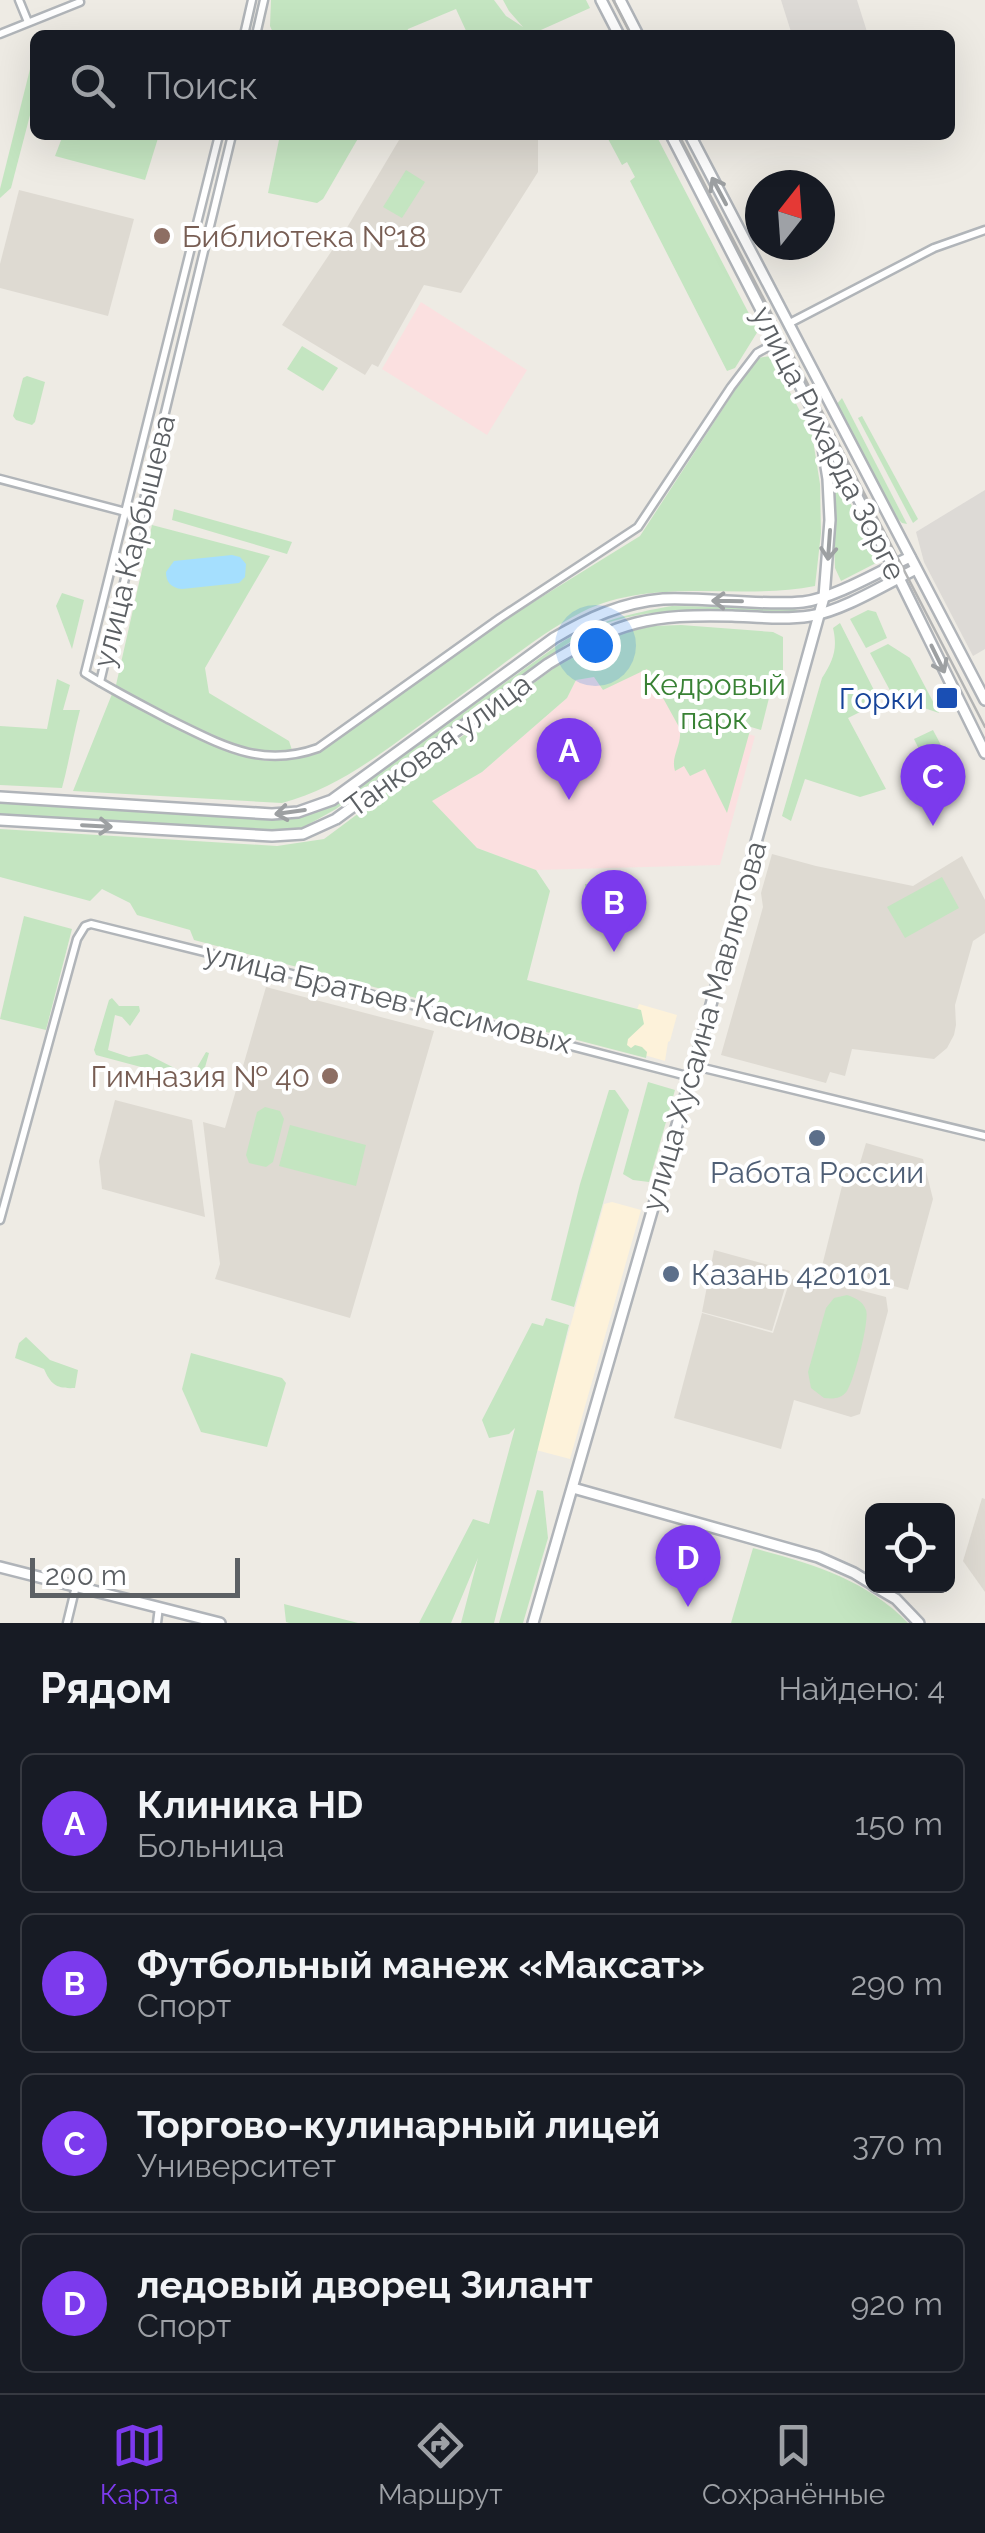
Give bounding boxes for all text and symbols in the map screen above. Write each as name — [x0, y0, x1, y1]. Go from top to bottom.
search box — [30, 30, 955, 140]
icon: search — [65, 58, 120, 113]
text: Поиск — [145, 63, 258, 108]
north arrow — [745, 170, 835, 260]
one-way arrow — [709, 176, 728, 206]
place label: Библиотека №18 — [182, 219, 427, 254]
marker: Библиотека №18 — [151, 225, 173, 247]
street label: улица Рихарда Зорге — [745, 300, 913, 586]
street label: улица Карбышева — [86, 411, 182, 671]
one-way arrow — [819, 528, 838, 560]
one-way arrow — [712, 591, 744, 610]
your location — [570, 620, 621, 671]
one-way arrow — [929, 643, 948, 673]
street label: Танковая улица — [338, 666, 538, 824]
park label: Кедровый парк — [642, 667, 786, 736]
place label: Горки — [839, 681, 924, 716]
marker: Горки — [934, 685, 960, 711]
pin: A — [536, 718, 602, 800]
pin: C — [900, 744, 966, 826]
one-way arrow — [274, 803, 306, 821]
one-way arrow — [81, 817, 113, 836]
street label: улица Хусаина Мавлютова — [634, 837, 774, 1215]
pin: B — [582, 870, 646, 952]
street label: улица Братьев Касимовых — [201, 935, 575, 1061]
place label: Гимназия № 40 — [90, 1059, 310, 1094]
marker: Гимназия № 40 — [319, 1065, 341, 1087]
marker: Работа России — [806, 1127, 828, 1149]
place label: Работа России — [710, 1155, 924, 1190]
place label: Казань 420101 — [691, 1257, 891, 1292]
marker: Казань 420101 — [660, 1263, 682, 1285]
map controls — [865, 1503, 955, 1593]
button: locate — [865, 1503, 955, 1593]
pin: D — [656, 1524, 720, 1607]
scale bar — [30, 1553, 240, 1598]
text: 200 m — [45, 1559, 127, 1592]
text: Рядом — [40, 1664, 172, 1713]
text: Найдено: 4 — [778, 1670, 945, 1707]
text: Клиника HD — [137, 1782, 363, 1827]
text: A — [64, 1805, 85, 1842]
text: 150 m — [855, 1805, 943, 1842]
text: Больница — [137, 1827, 284, 1864]
text: Футбольный манеж «Максат» — [137, 1942, 705, 1987]
text: B — [64, 1965, 85, 2002]
text: 290 m — [850, 1965, 943, 2002]
text: Спорт — [137, 1987, 231, 2024]
text: Торгово-кулинарный лицей — [137, 2102, 660, 2147]
text: C — [64, 2125, 85, 2162]
text: 370 m — [852, 2125, 943, 2162]
text: Университет — [137, 2147, 336, 2184]
text: ледовый дворец Зилант — [137, 2262, 593, 2307]
text: D — [63, 2285, 86, 2322]
text: 920 m — [850, 2285, 943, 2322]
text: Спорт — [137, 2307, 231, 2344]
tab: Карта — [100, 2418, 179, 2511]
tab: Маршрут — [378, 2418, 503, 2511]
tab: Сохранённые — [702, 2418, 885, 2511]

